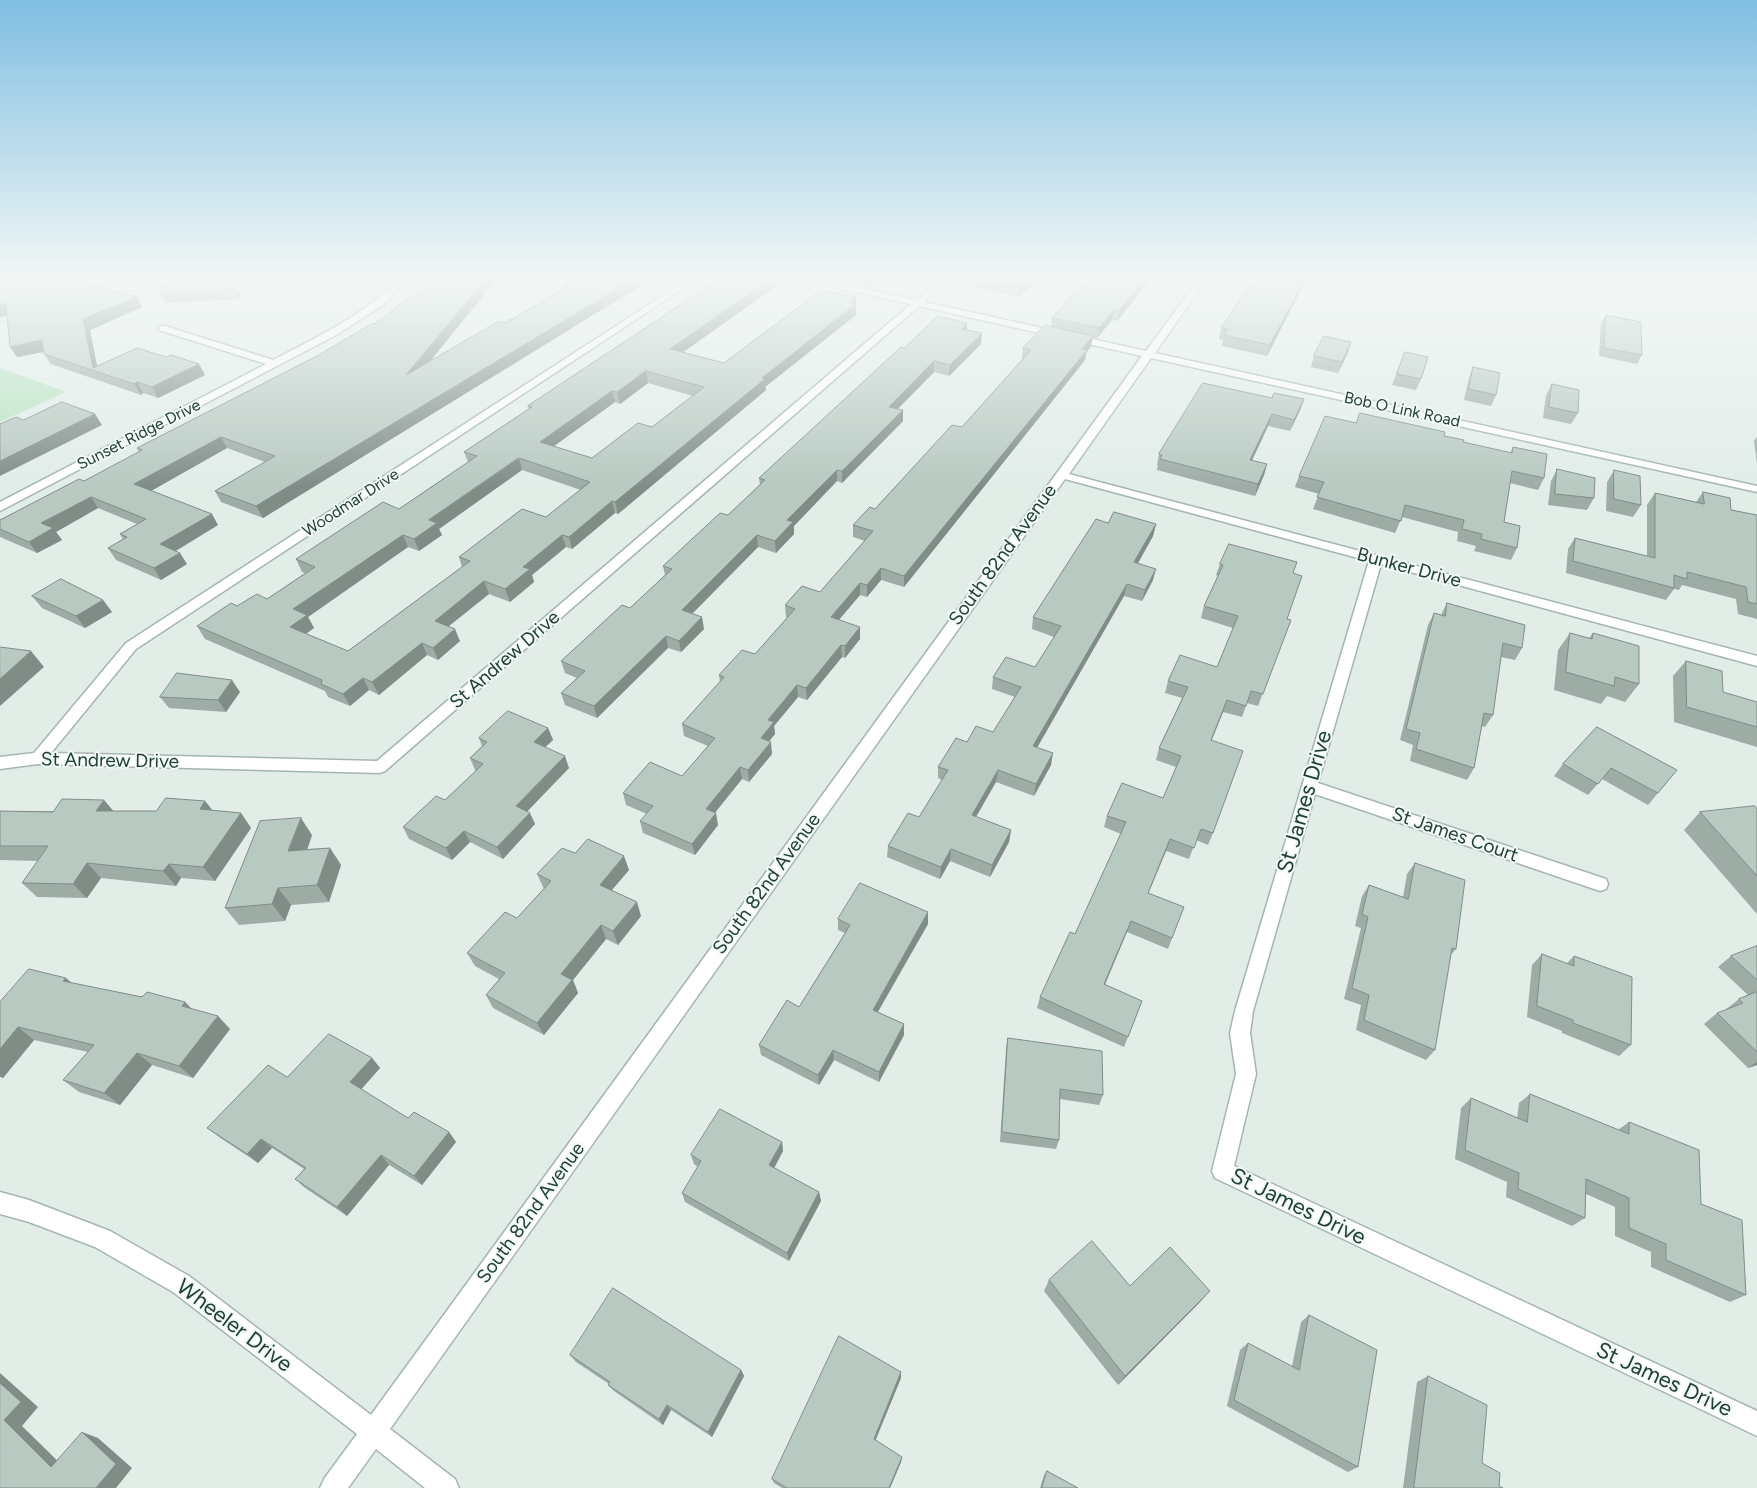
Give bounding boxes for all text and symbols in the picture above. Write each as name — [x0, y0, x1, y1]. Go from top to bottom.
street label: Bob O Link Road — [1342, 388, 1462, 432]
street label: Sunset Ridge Drive — [74, 396, 204, 474]
street label: Woodmar Drive — [299, 465, 403, 541]
street label: South 82nd Avenue — [944, 480, 1062, 630]
street label: Bunker Drive — [1354, 543, 1464, 593]
street label: St Andrew Drive — [445, 606, 565, 714]
street label: St James Drive — [1272, 728, 1338, 876]
street label: St Andrew Drive — [41, 748, 179, 774]
street label: St James Court — [1389, 803, 1521, 867]
street label: South 82nd Avenue — [708, 809, 826, 959]
street label: South 82nd Avenue — [472, 1138, 590, 1288]
street label: St James Drive — [1226, 1163, 1370, 1251]
street label: Wheeler Drive — [171, 1274, 297, 1378]
street label: St James Drive — [1592, 1337, 1736, 1423]

